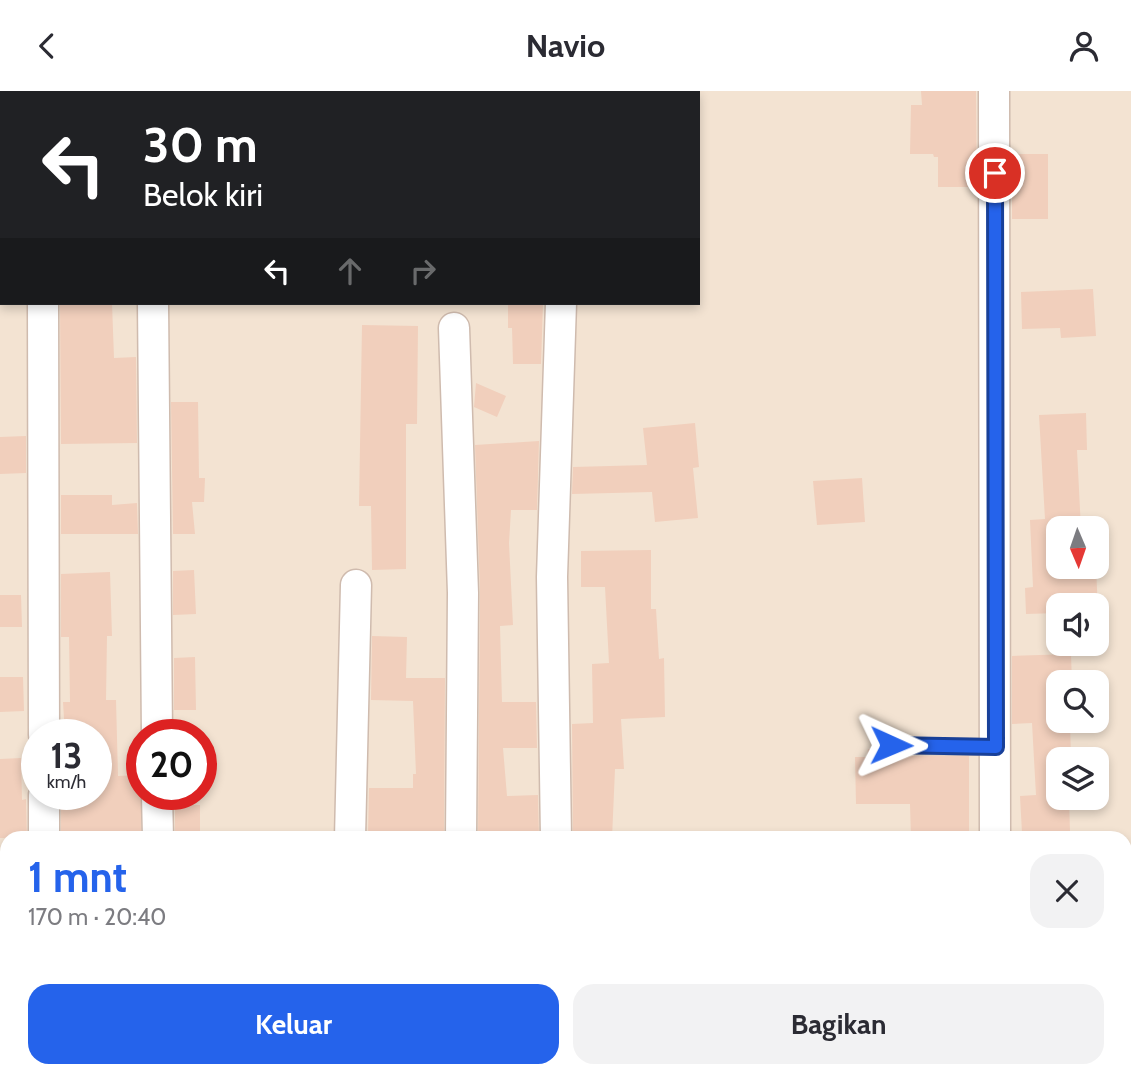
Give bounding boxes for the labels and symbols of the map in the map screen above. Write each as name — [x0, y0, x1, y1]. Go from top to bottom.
pin — [965, 143, 1025, 203]
north arrow — [1046, 516, 1110, 579]
position arrow — [854, 708, 928, 782]
speed limit sign: 20 — [126, 719, 217, 810]

